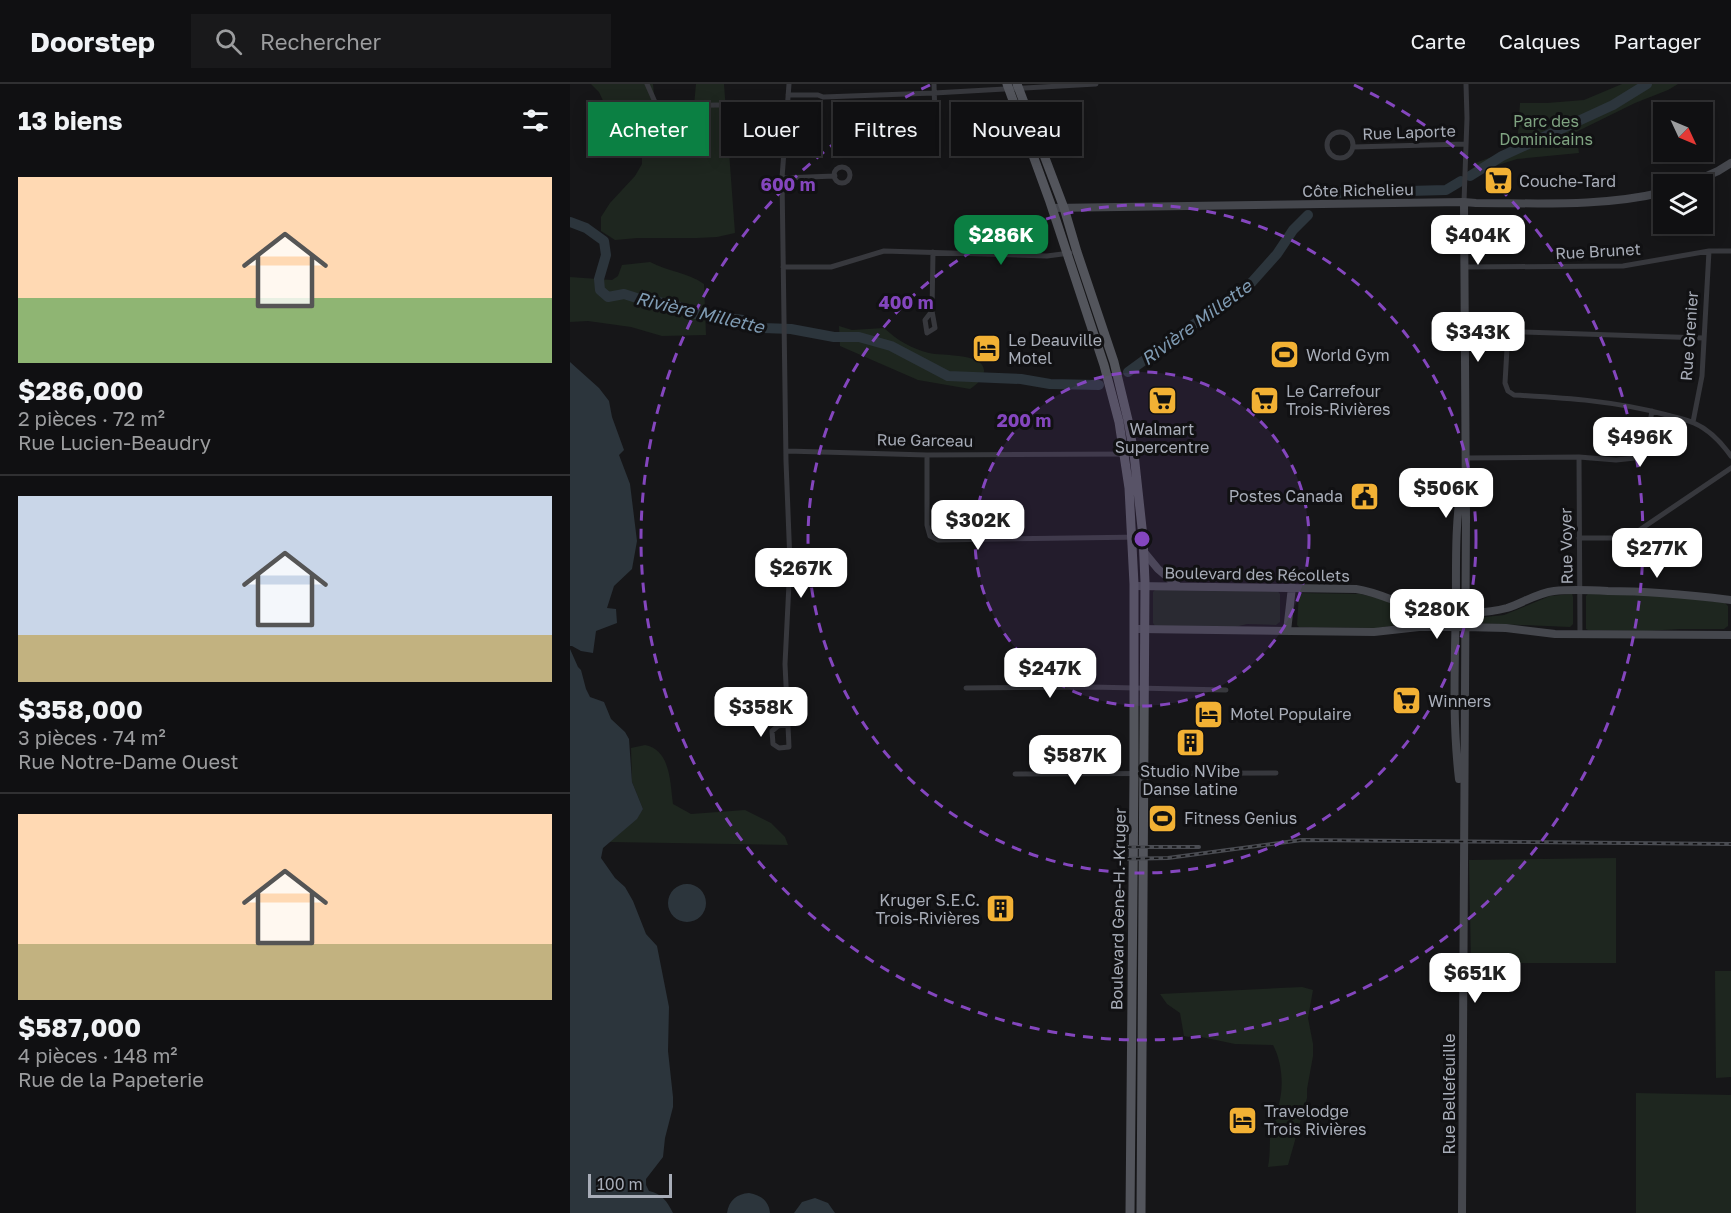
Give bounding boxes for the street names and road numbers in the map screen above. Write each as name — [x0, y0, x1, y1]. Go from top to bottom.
street label: Rue Laporte — [1362, 120, 1456, 144]
street label: Côte Richelieu — [1302, 179, 1414, 201]
street label: Rue Brunet — [1555, 239, 1641, 263]
street label: Rue Grenier — [1676, 291, 1702, 381]
street label: Rue Garceau — [877, 429, 973, 451]
street label: Rue Voyer — [1555, 507, 1577, 585]
street label: Boulevard des Récollets — [1164, 562, 1350, 586]
street label: Boulevard Gene-H.-Kruger — [1106, 808, 1130, 1010]
street label: Rue Bellefeuille — [1439, 1033, 1459, 1155]

